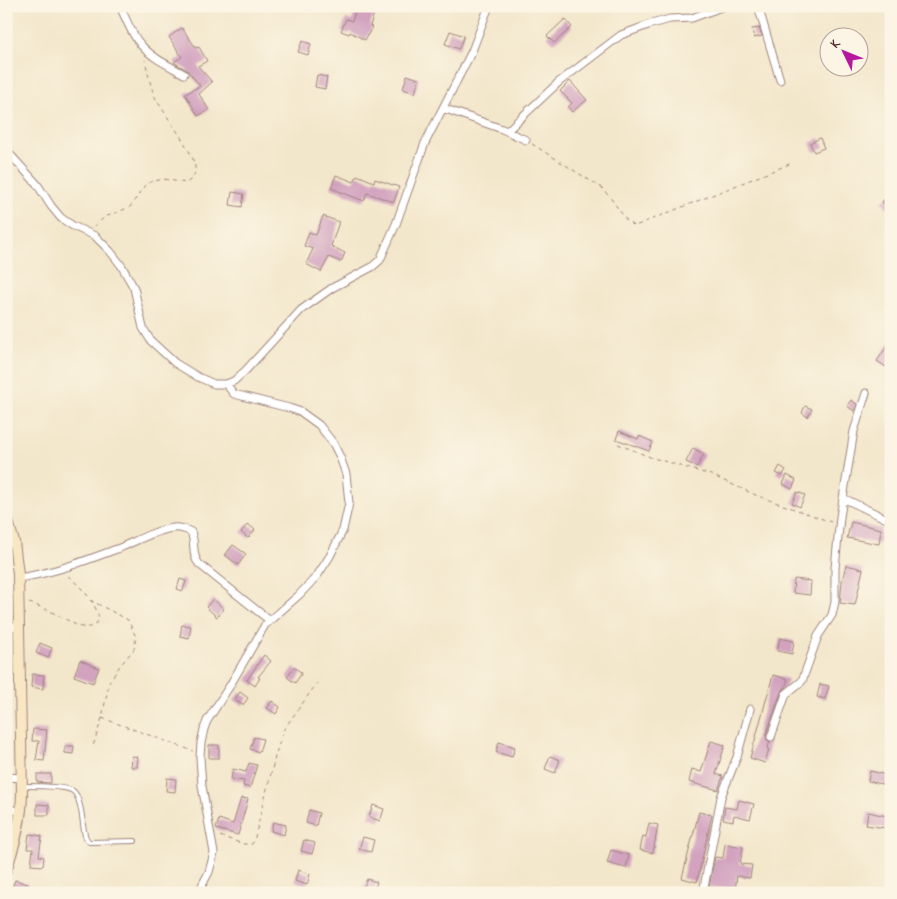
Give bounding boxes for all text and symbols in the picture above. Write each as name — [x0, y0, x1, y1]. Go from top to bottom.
north arrow — [820, 28, 870, 78]
text: K — [826, 34, 846, 54]

